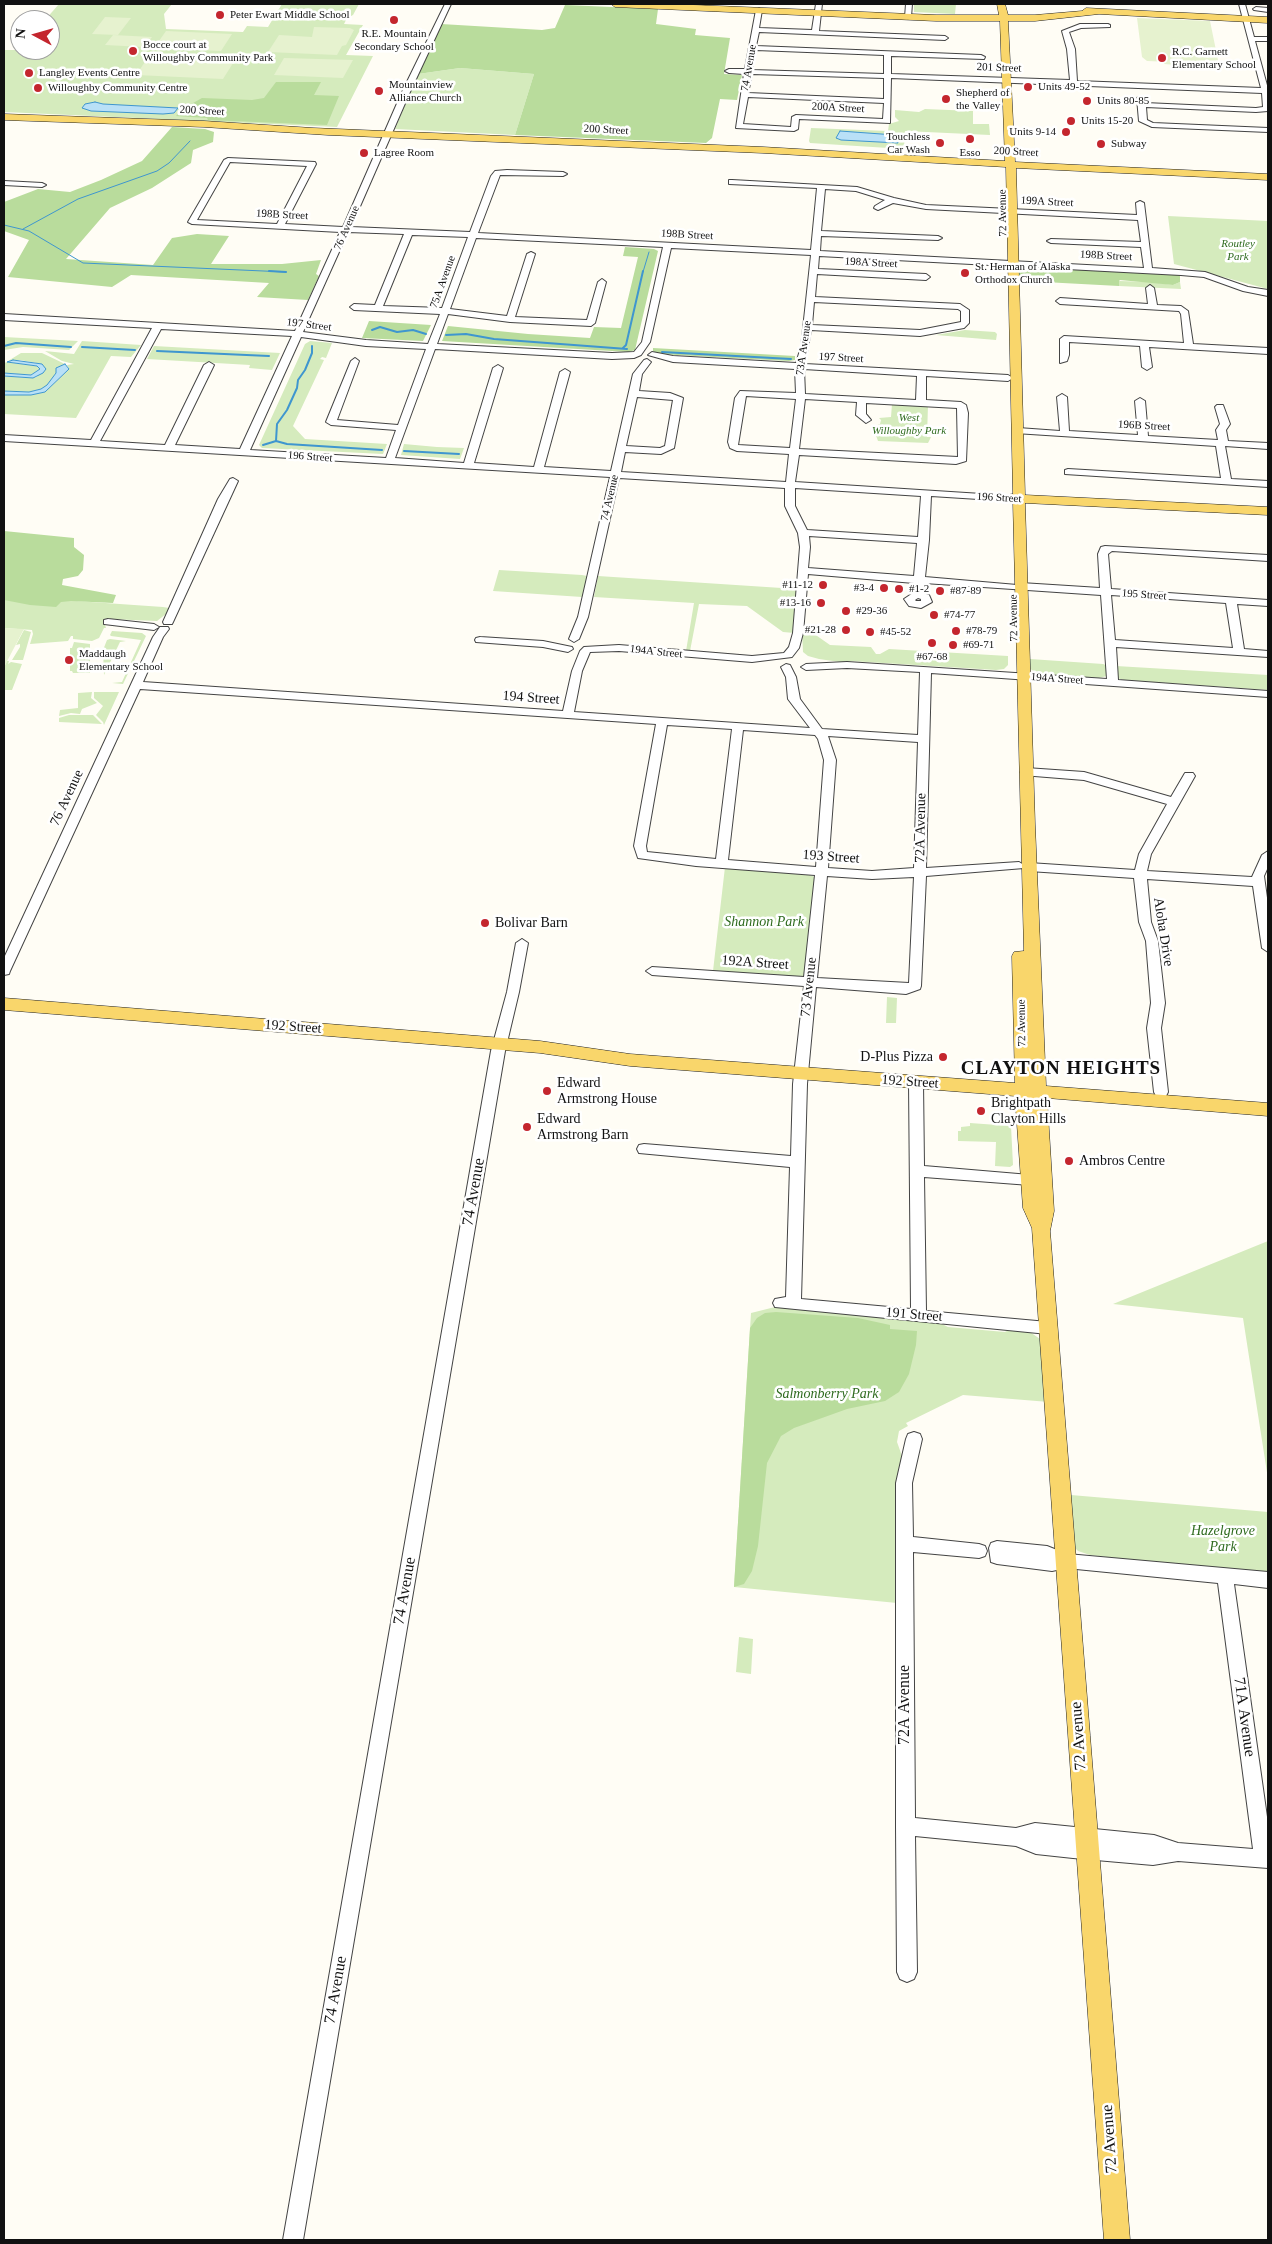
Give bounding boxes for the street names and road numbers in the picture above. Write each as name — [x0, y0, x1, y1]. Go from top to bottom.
street label: 74 Avenue — [738, 44, 760, 92]
street label: 201 Street — [976, 61, 1022, 75]
street label: 200A Street — [811, 100, 865, 116]
street label: 200 Street — [179, 103, 225, 119]
street label: 200 Street — [583, 122, 629, 138]
street label: 200 Street — [993, 144, 1039, 160]
street label: 72 Avenue — [996, 189, 1010, 237]
street label: 199A Street — [1020, 194, 1074, 210]
street label: 76 Avenue — [331, 204, 363, 252]
street label: 198B Street — [256, 207, 308, 223]
street label: 198B Street — [661, 227, 713, 243]
street label: 198B Street — [1080, 248, 1132, 264]
street label: 75A Avenue — [427, 254, 459, 310]
street label: 198A Street — [844, 255, 898, 271]
street label: 197 Street — [286, 316, 332, 334]
street label: 73A Avenue — [794, 320, 814, 376]
street label: 197 Street — [818, 350, 864, 366]
street label: 196B Street — [1118, 418, 1170, 434]
street label: 196 Street — [287, 449, 333, 465]
street label: 74 Avenue — [598, 474, 622, 522]
street label: 196 Street — [976, 490, 1022, 506]
street label: 195 Street — [1121, 587, 1167, 603]
street label: 72 Avenue — [1007, 594, 1021, 642]
street label: 194A Street — [629, 643, 683, 661]
street label: 194A Street — [1030, 671, 1084, 687]
street label: 194 Street — [502, 688, 560, 708]
street label: 76 Avenue — [47, 767, 87, 829]
street label: 72A Avenue — [912, 793, 930, 863]
street label: 193 Street — [802, 847, 860, 867]
street label: Aloha Drive — [1149, 896, 1177, 968]
street label: 192A Street — [721, 952, 789, 974]
street label: 73 Avenue — [798, 956, 820, 1018]
street label: 72 Avenue — [1015, 999, 1029, 1047]
street label: 192 Street — [264, 1017, 322, 1037]
street label: 192 Street — [881, 1072, 939, 1092]
street label: 74 Avenue — [459, 1157, 489, 1227]
street label: 191 Street — [885, 1304, 943, 1326]
street label: 74 Avenue — [390, 1556, 420, 1626]
street label: 72A Avenue — [895, 1665, 915, 1745]
street label: 71A Avenue — [1229, 1676, 1259, 1758]
street label: 72 Avenue — [1067, 1701, 1091, 1771]
street label: 74 Avenue — [321, 1955, 351, 2025]
street label: 72 Avenue — [1098, 2104, 1122, 2174]

